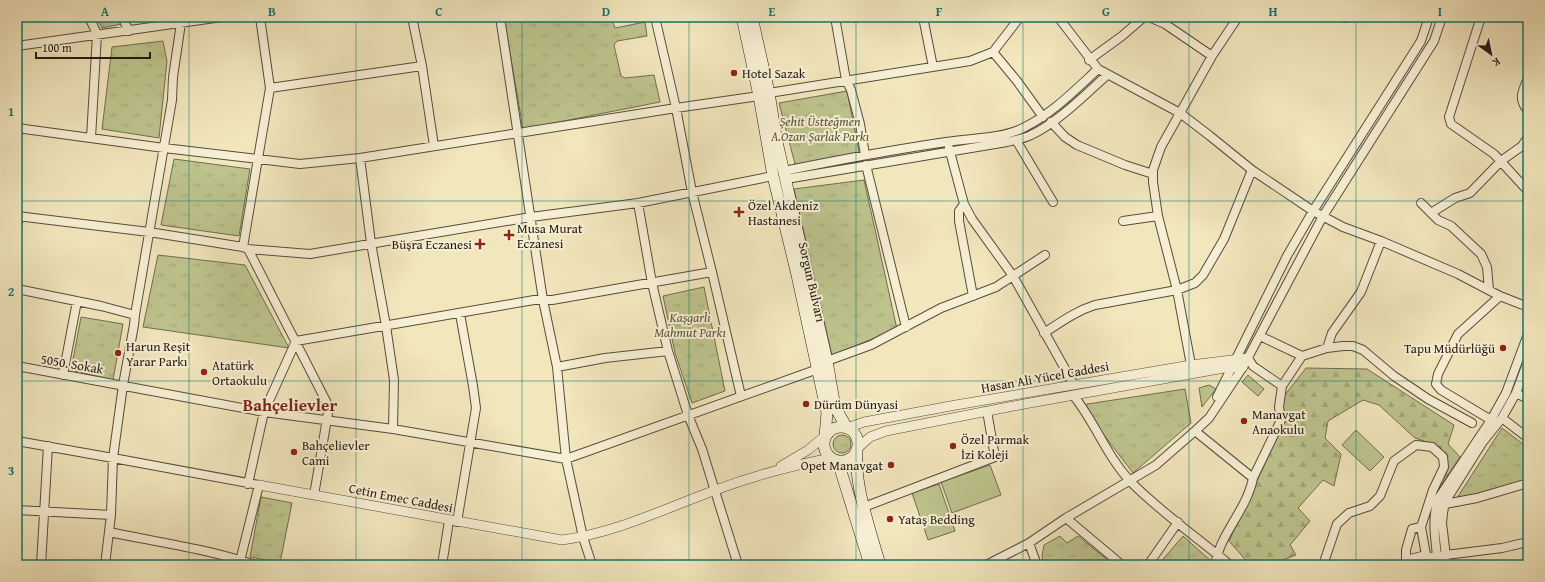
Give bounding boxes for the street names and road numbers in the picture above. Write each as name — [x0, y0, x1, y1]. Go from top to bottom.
street label: Sorgun Bulvarı — [794, 240, 830, 324]
street label: 5050. Sokak — [39, 349, 105, 379]
street label: Hasan Ali Yücel Caddesi — [980, 356, 1111, 398]
street label: Cetin Emec Caddesi — [347, 479, 455, 517]

